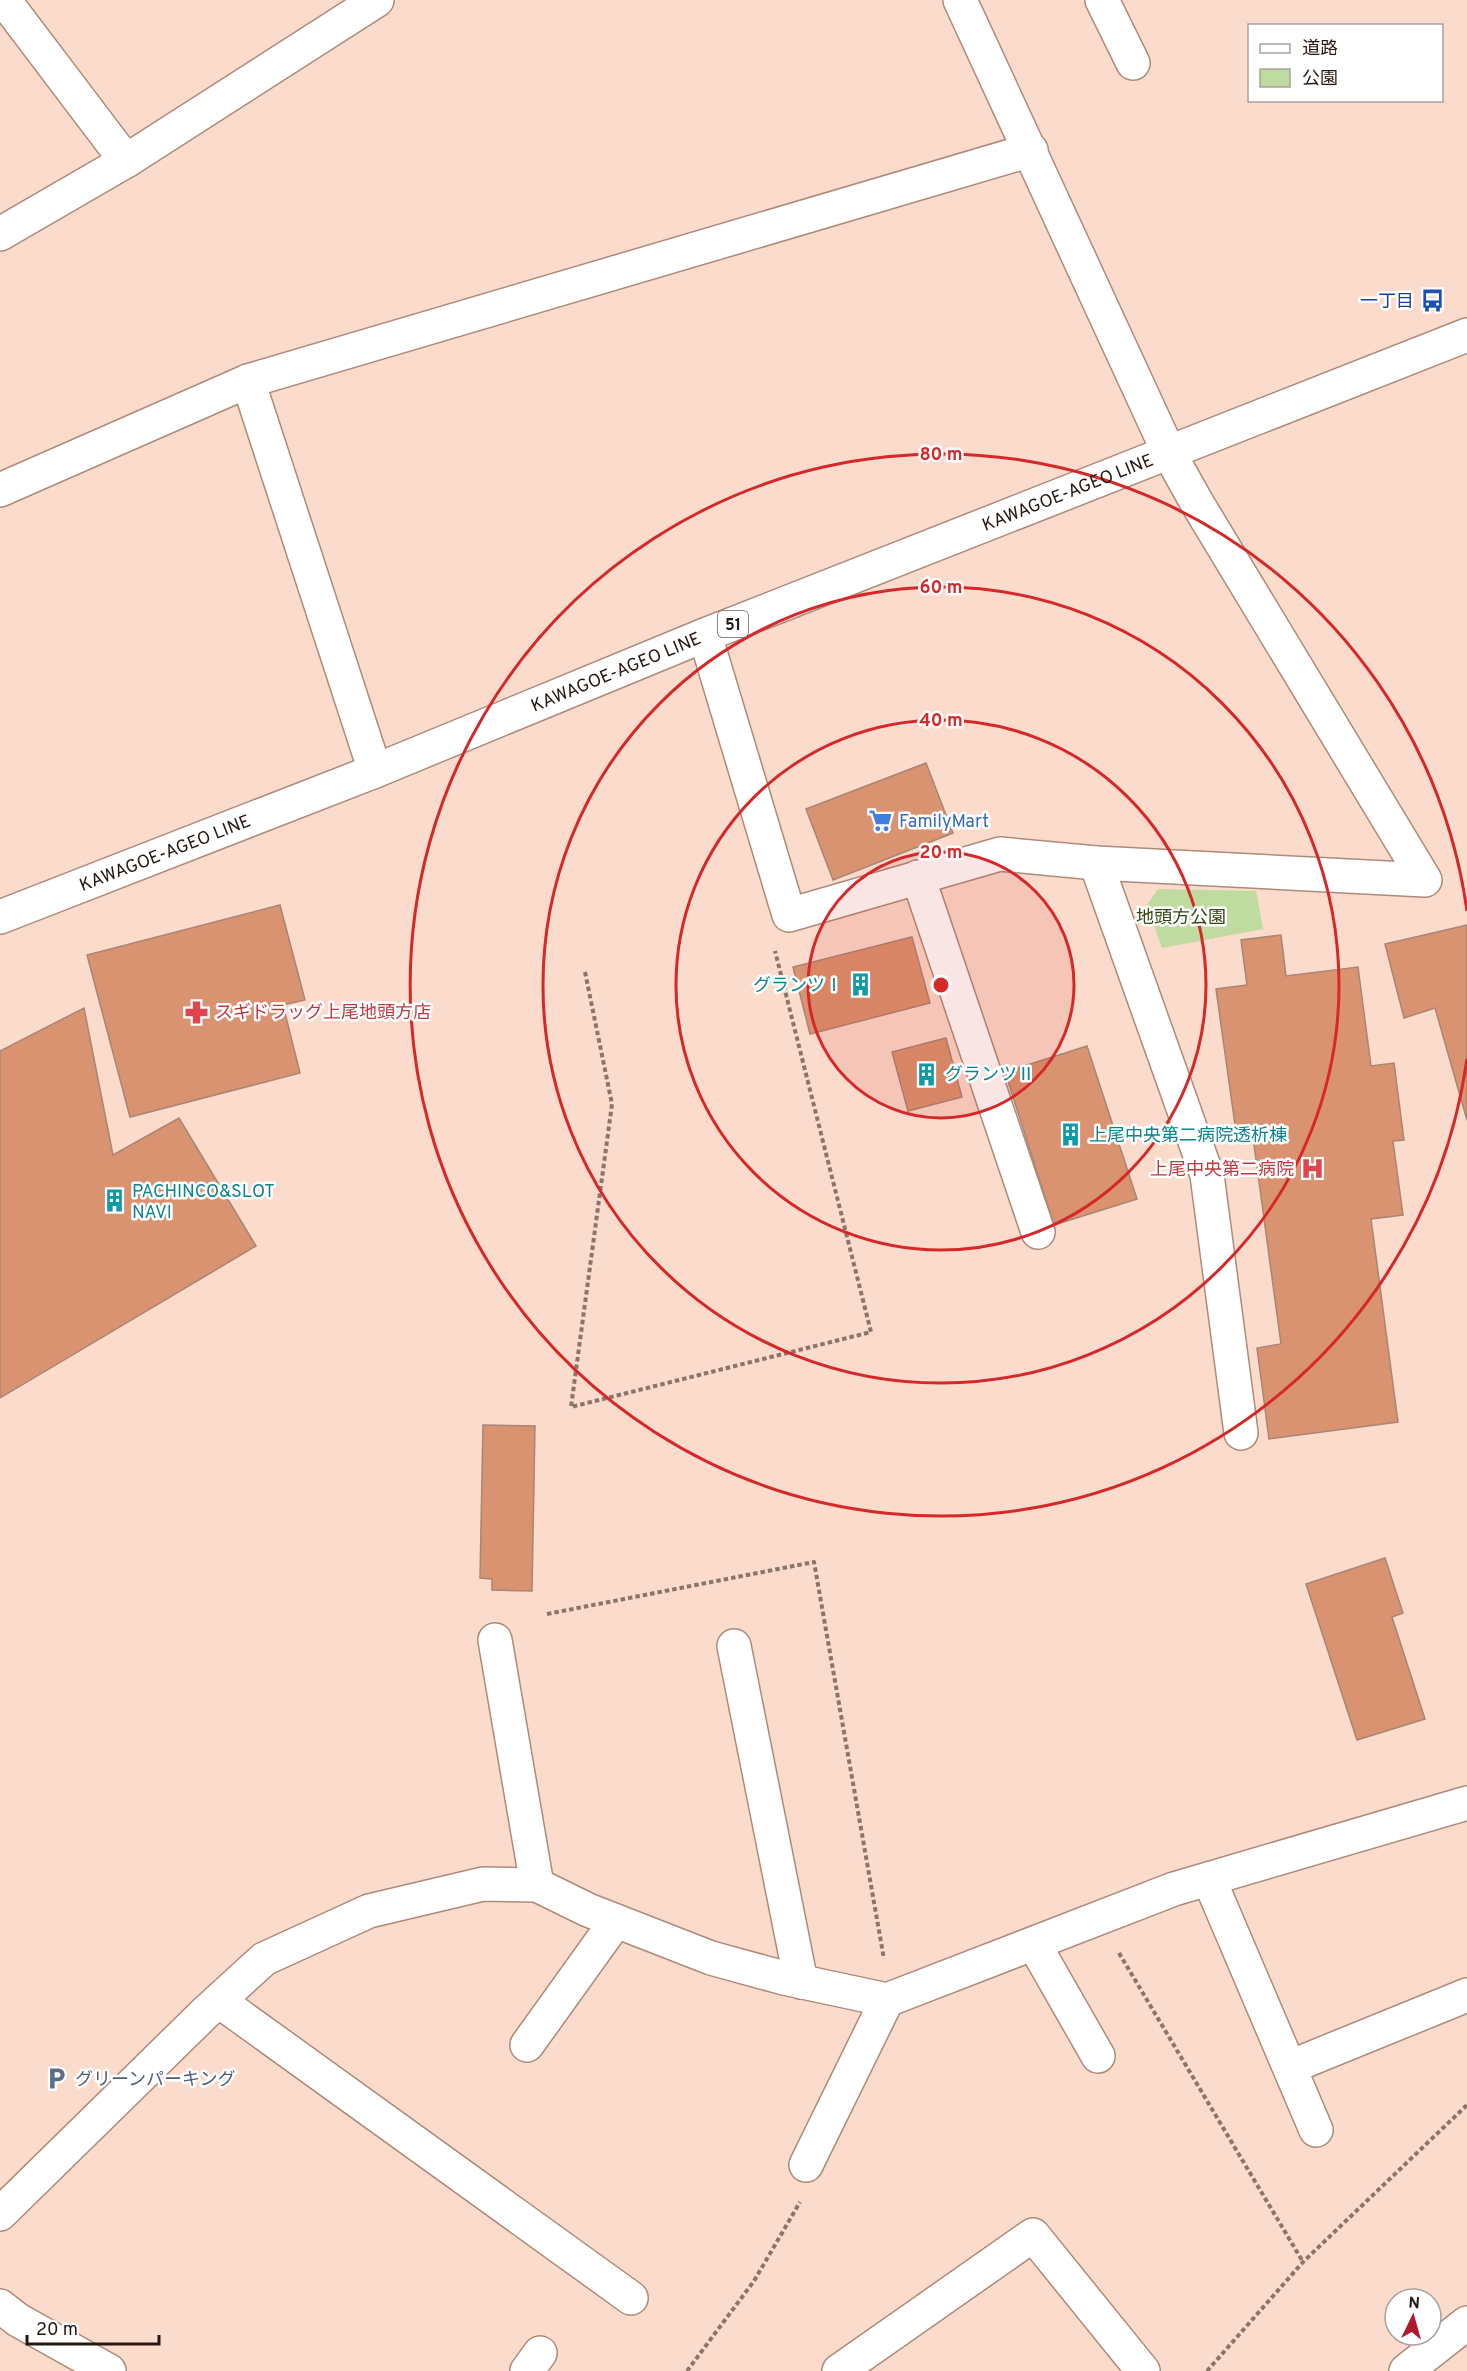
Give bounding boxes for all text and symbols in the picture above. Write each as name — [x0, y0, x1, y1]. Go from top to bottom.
legend — [1248, 24, 1443, 102]
text: 道路 — [1302, 38, 1338, 61]
text: 公園 — [1302, 68, 1338, 91]
bus stop icon: 一丁目 — [1419, 288, 1445, 314]
place label: 一丁目 — [1360, 291, 1414, 314]
text: 80 m — [919, 444, 963, 467]
street label: KAWAGOE-AGEO LINE — [979, 450, 1157, 538]
text: 60 m — [919, 577, 963, 600]
road number: 51 — [718, 611, 748, 637]
street label: KAWAGOE-AGEO LINE — [528, 628, 705, 718]
text: 40 m — [919, 710, 963, 733]
supermarket icon: FamilyMart — [868, 808, 894, 834]
street label: KAWAGOE-AGEO LINE — [76, 810, 254, 898]
place label: FamilyMart — [899, 811, 989, 834]
text: 20 m — [919, 842, 963, 865]
park label: 地頭方公園 — [1136, 907, 1226, 930]
building icon: グランツⅠ — [848, 972, 874, 998]
place label: グランツⅠ — [753, 975, 843, 998]
centre of rings — [931, 975, 951, 995]
pharmacy icon: スギドラッグ上尾地頭方店 — [184, 999, 210, 1025]
place label: スギドラッグ上尾地頭方店 — [215, 1002, 431, 1025]
building icon: グランツⅡ — [914, 1061, 940, 1087]
place label: グランツⅡ — [945, 1064, 1035, 1087]
building icon: 上尾中央第二病院透析棟 — [1058, 1122, 1084, 1148]
place label: 上尾中央第二病院透析棟 — [1089, 1125, 1287, 1148]
hospital icon: 上尾中央第二病院 — [1299, 1156, 1325, 1182]
place label: 上尾中央第二病院 — [1150, 1159, 1294, 1182]
place label: PACHINCO&SLOT NAVI — [132, 1181, 275, 1225]
building icon: PACHINCO&SLOT NAVI — [101, 1188, 127, 1214]
parking icon: グリーンパーキング — [44, 2066, 70, 2092]
place label: グリーンパーキング — [75, 2069, 236, 2092]
north arrow — [1383, 2287, 1443, 2347]
text: N — [1408, 2294, 1421, 2315]
scale bar — [27, 2308, 159, 2346]
text: 20 m — [36, 2319, 78, 2342]

